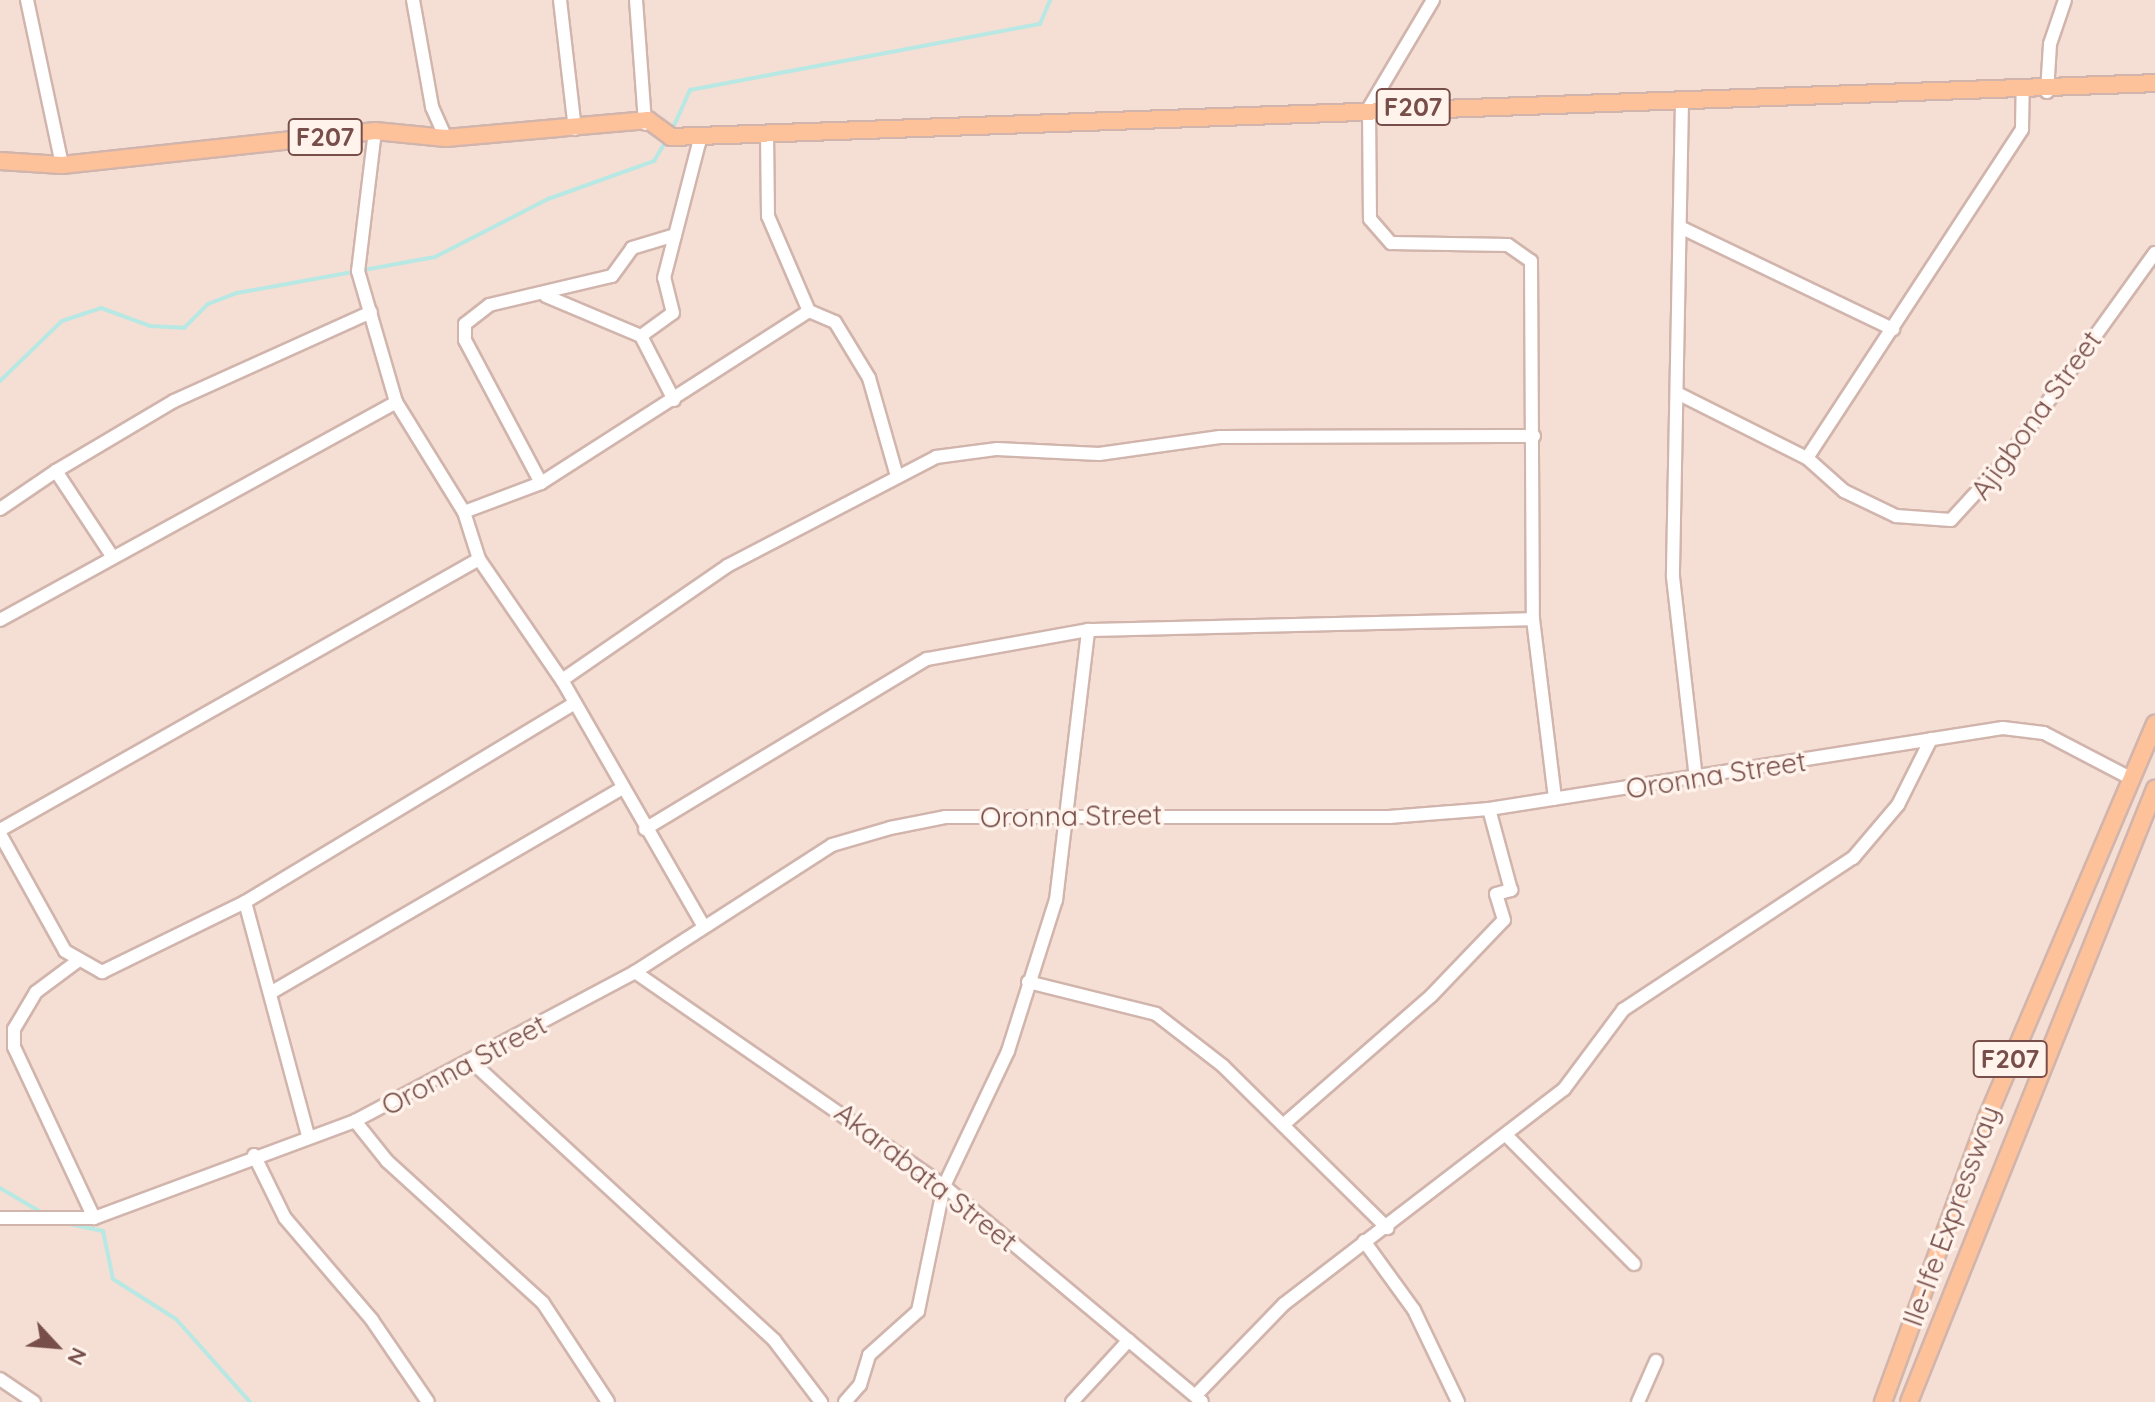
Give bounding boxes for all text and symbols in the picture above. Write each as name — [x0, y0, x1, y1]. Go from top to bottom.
road number: F207 — [1375, 85, 1451, 129]
road number: F207 — [287, 115, 363, 159]
street label: Ajigbona Street — [1964, 324, 2108, 506]
street label: Oronna Street — [1623, 744, 1809, 806]
street label: Oronna Street — [980, 798, 1162, 834]
street label: Oronna Street — [376, 1007, 552, 1123]
road number: F207 — [1972, 1037, 2048, 1081]
street label: Akarabata Street — [828, 1095, 1024, 1259]
street label: Ile-Ife Expressway — [1896, 1101, 2006, 1331]
north arrow — [16, 1306, 96, 1386]
text: N — [61, 1343, 94, 1370]

